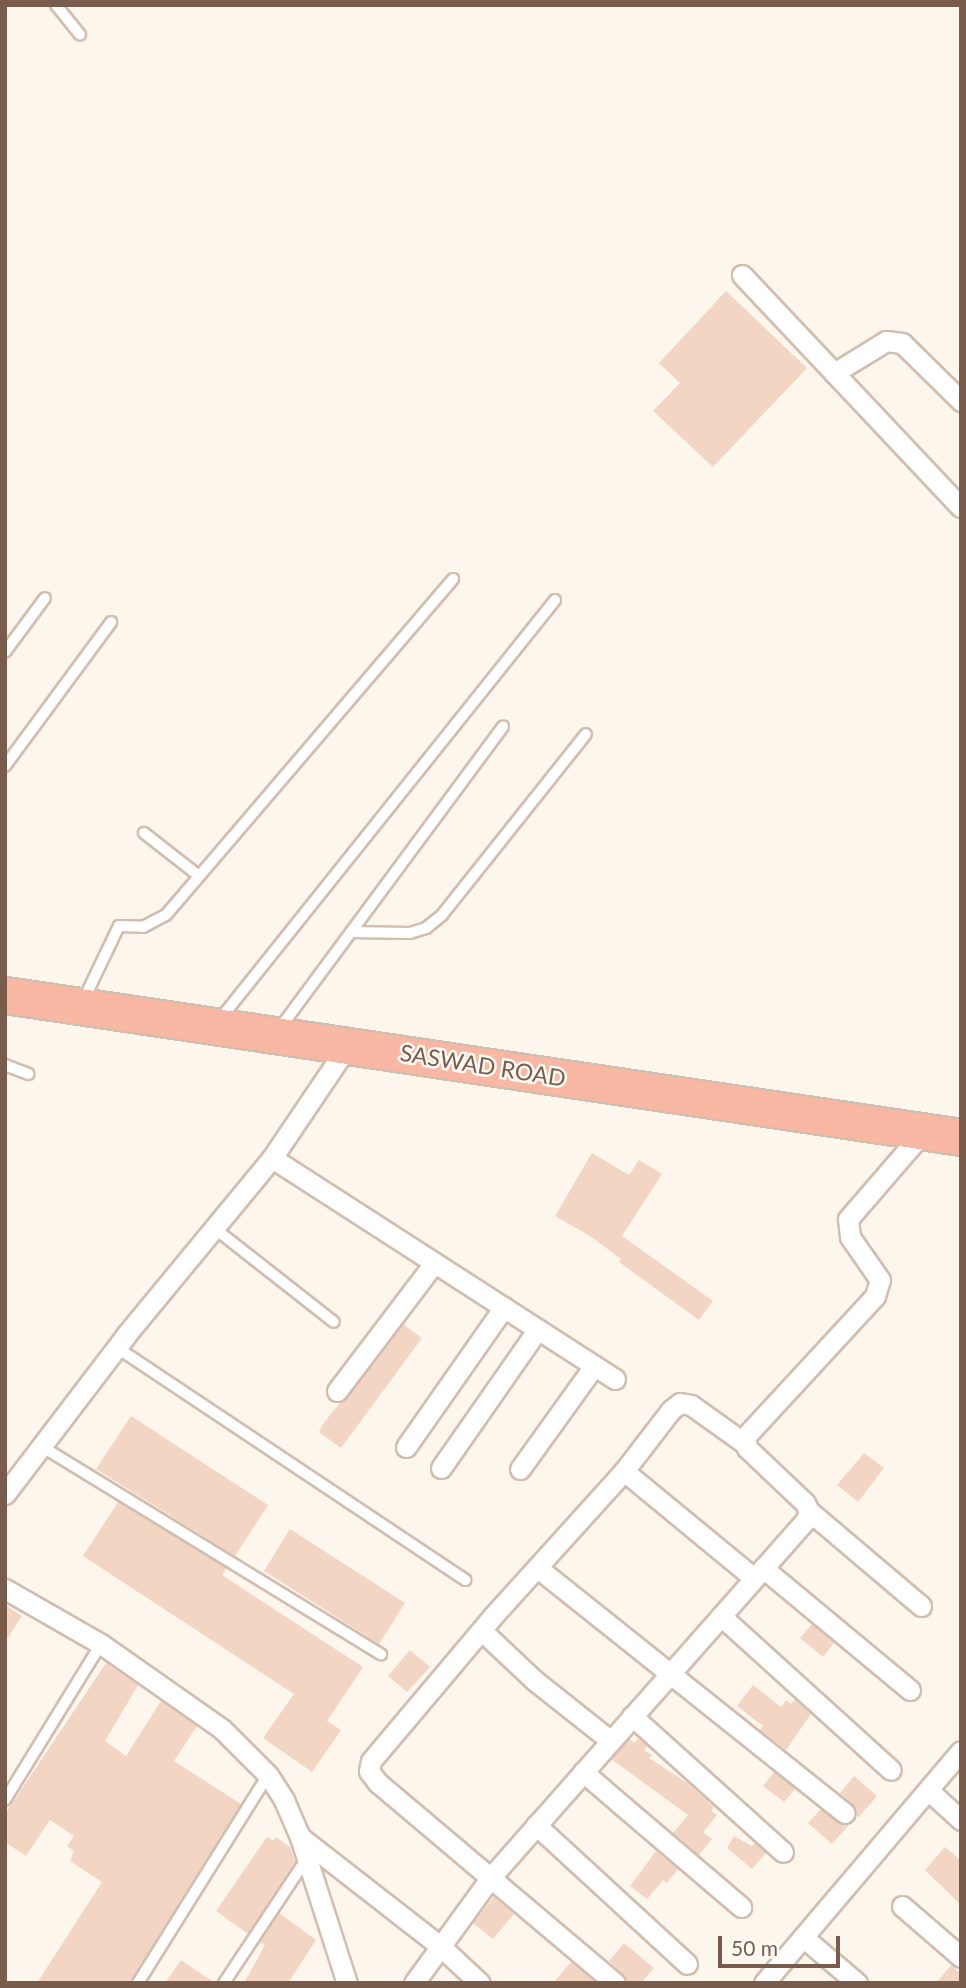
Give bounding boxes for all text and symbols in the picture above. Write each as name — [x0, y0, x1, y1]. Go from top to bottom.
street label: SASWAD ROAD — [398, 1038, 568, 1092]
scale bar — [721, 1922, 844, 1966]
text: 50 m — [731, 1935, 778, 1960]

